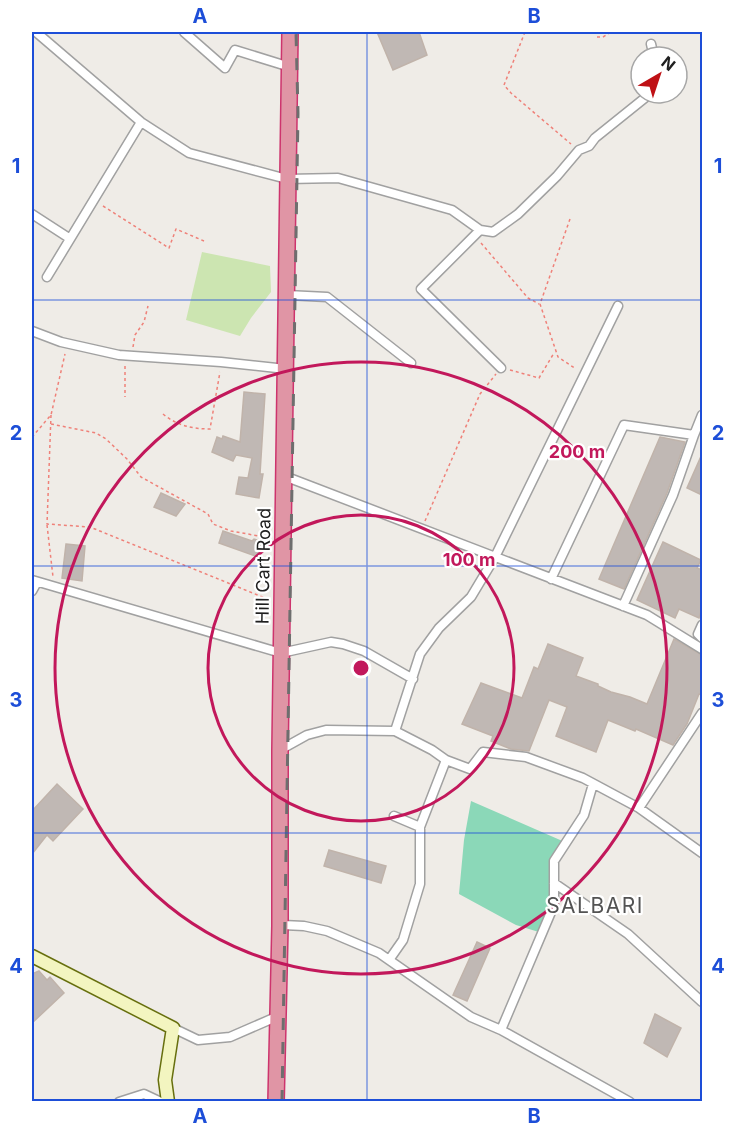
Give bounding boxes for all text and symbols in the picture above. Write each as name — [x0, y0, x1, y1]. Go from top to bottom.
text: A — [193, 4, 208, 28]
text: B — [527, 4, 541, 28]
north arrow — [629, 45, 689, 105]
text: N — [657, 52, 679, 75]
text: 1 — [12, 154, 20, 178]
text: 1 — [714, 154, 722, 178]
text: 2 — [10, 421, 22, 445]
text: 2 — [712, 421, 724, 445]
text: 200 m — [549, 441, 605, 462]
street label: Hill Cart Road — [251, 508, 275, 624]
text: 100 m — [443, 549, 495, 570]
centre of rings — [351, 658, 371, 678]
text: 3 — [10, 688, 22, 712]
text: 3 — [712, 688, 724, 712]
district label: SALBARI — [546, 893, 644, 918]
text: 4 — [9, 954, 23, 978]
text: 4 — [711, 954, 725, 978]
text: A — [193, 1104, 208, 1128]
text: B — [527, 1104, 541, 1128]

